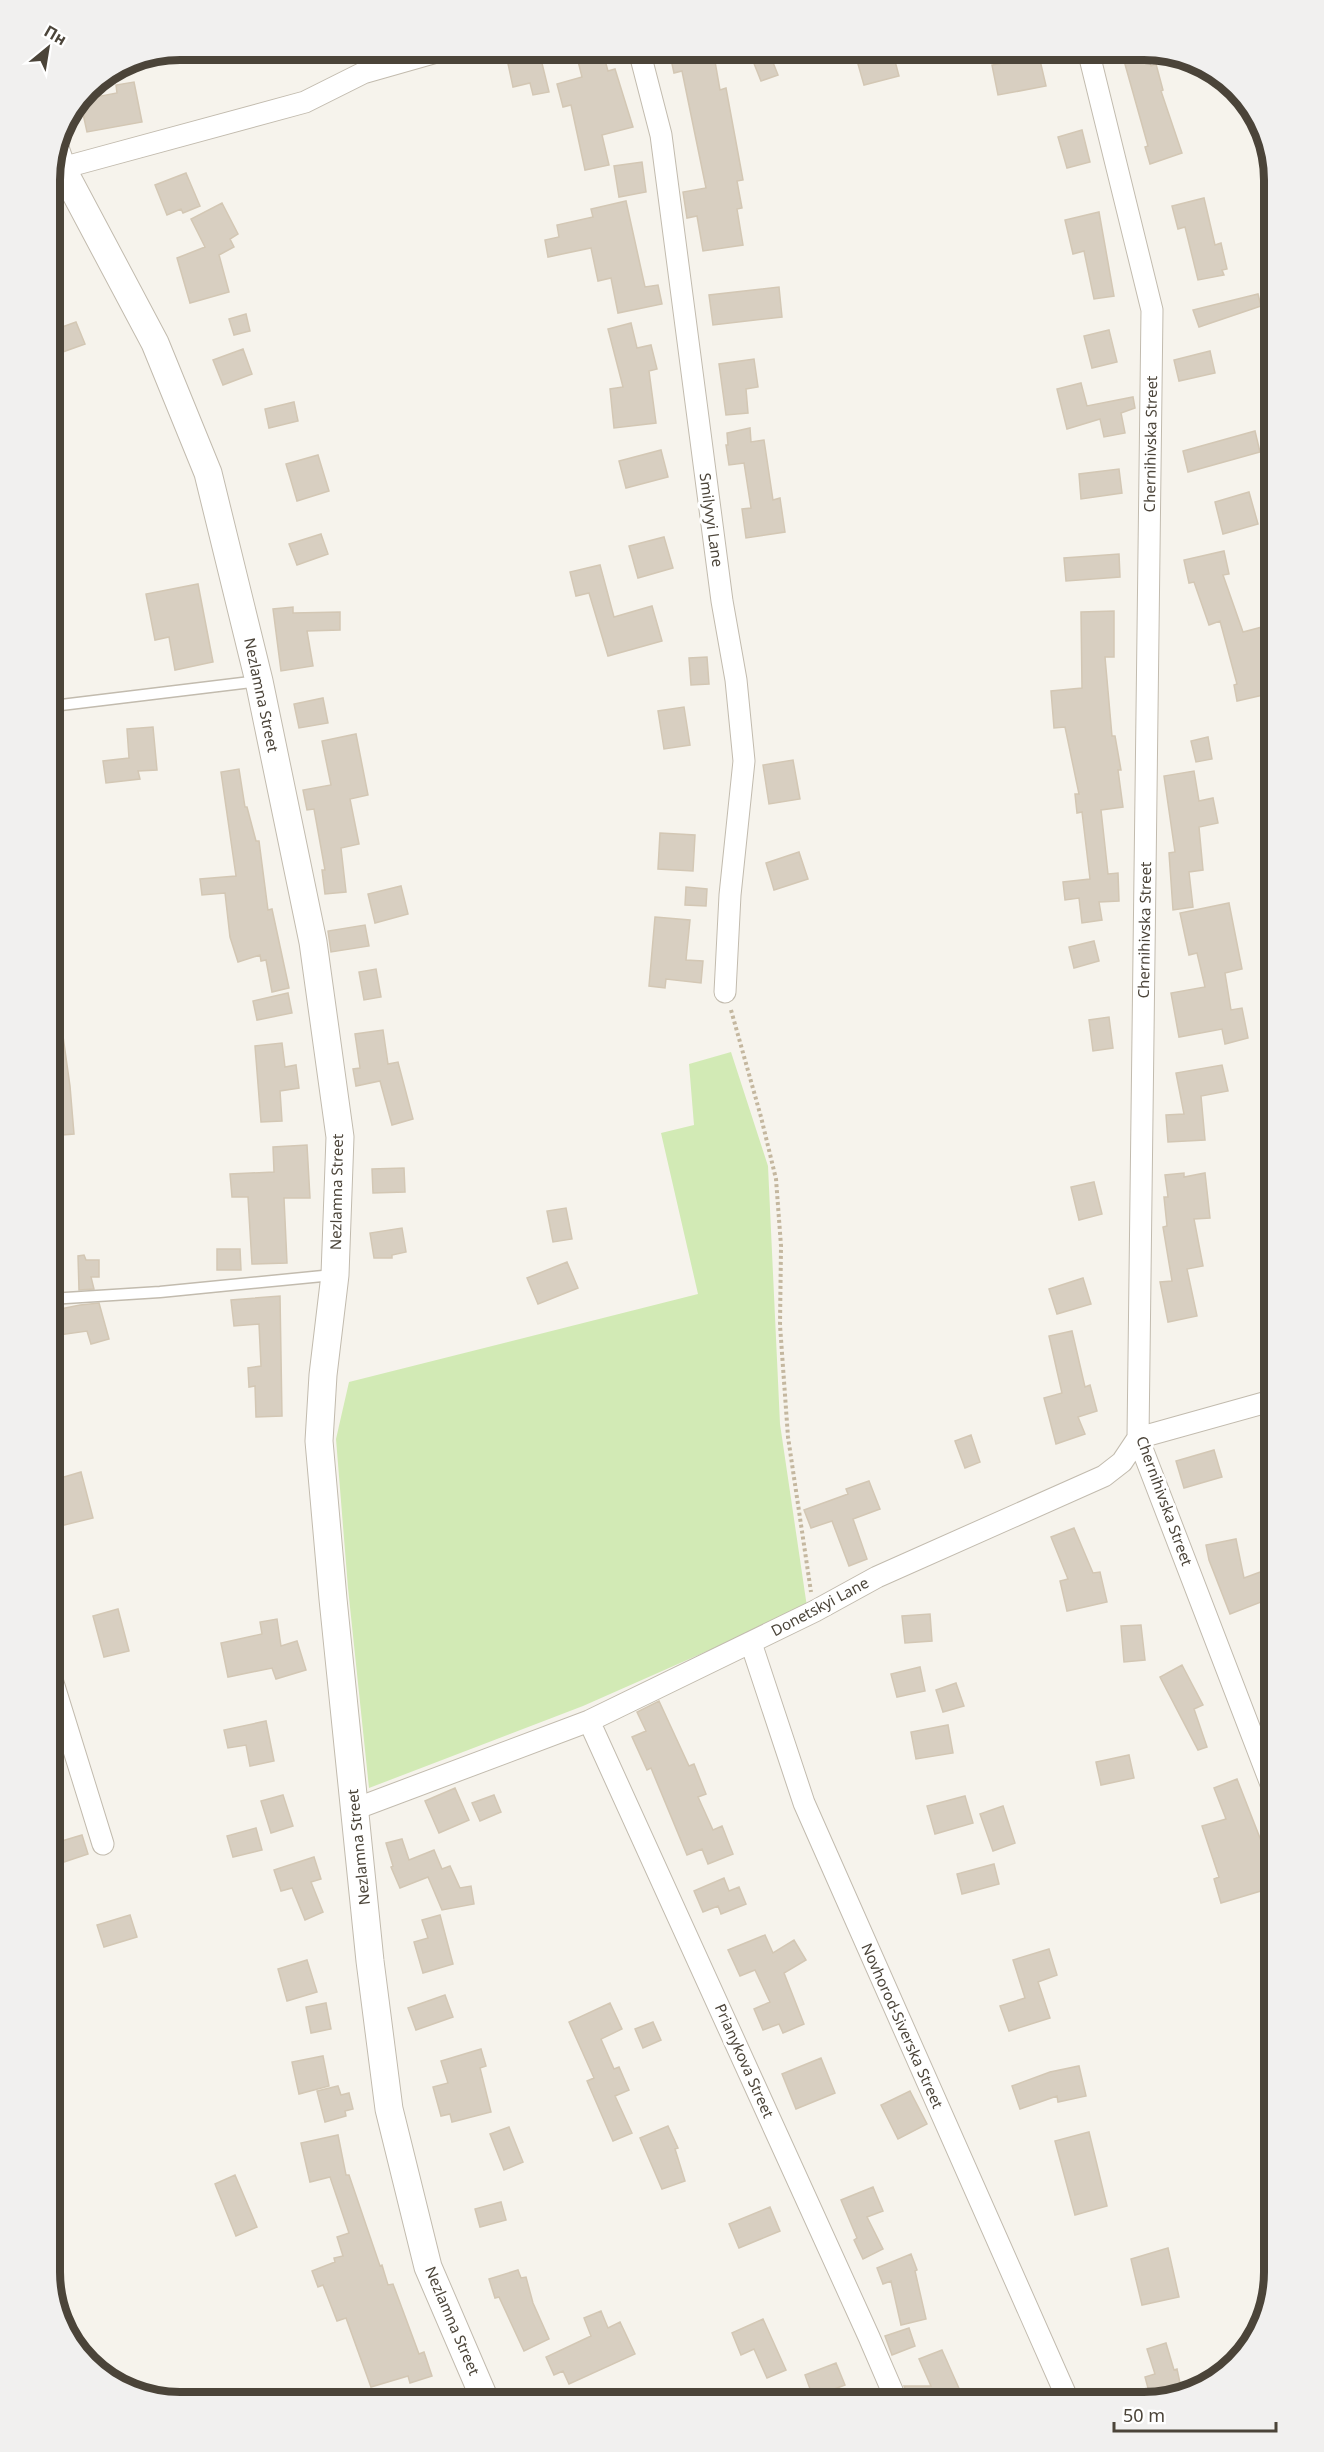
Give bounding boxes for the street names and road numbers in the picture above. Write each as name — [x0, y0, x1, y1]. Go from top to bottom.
street label: Chernihivska Street — [1139, 375, 1161, 512]
street label: Smilyvyi Lane — [695, 472, 728, 568]
street label: Nezlamna Street — [240, 636, 284, 754]
street label: Chernihivska Street — [1133, 861, 1155, 998]
street label: Nezlamna Street — [325, 1133, 347, 1250]
street label: Chernihivska Street — [1132, 1433, 1198, 1569]
street label: Donetskyi Lane — [767, 1572, 872, 1640]
street label: Nezlamna Street — [342, 1788, 374, 1906]
street label: Novhorod-Siverska Street — [857, 1940, 949, 2112]
street label: Prianykova Street — [711, 2000, 779, 2121]
street label: Nezlamna Street — [421, 2263, 485, 2379]

